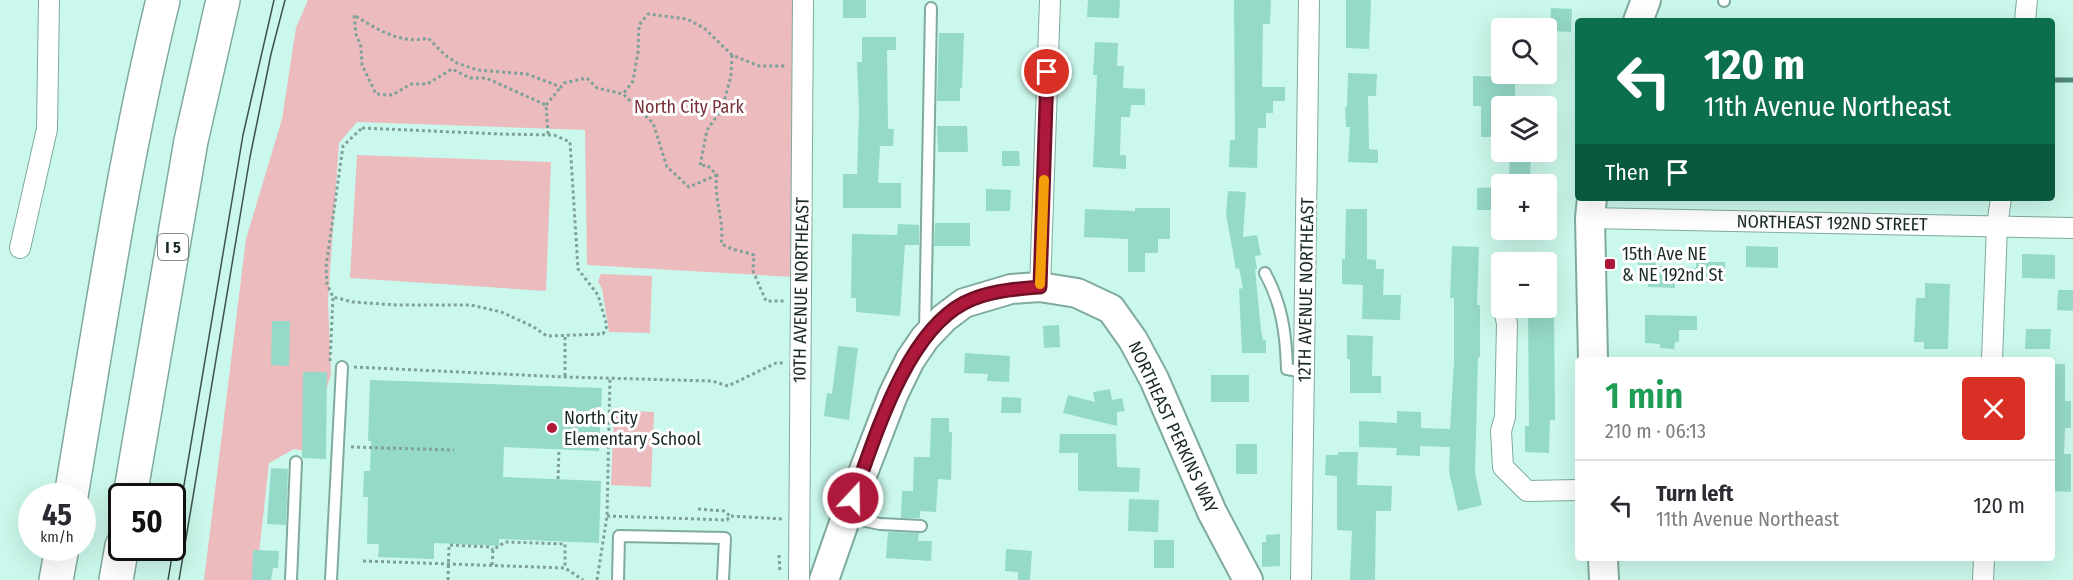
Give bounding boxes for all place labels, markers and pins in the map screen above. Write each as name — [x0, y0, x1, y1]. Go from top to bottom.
pin — [1021, 46, 1072, 97]
place label: 15th Ave NE & NE 192nd St — [1622, 243, 1723, 286]
marker: 15th Ave NE & NE 192nd St — [1603, 257, 1617, 271]
place label: North City Elementary School — [564, 407, 701, 450]
marker: North City Elementary School — [545, 421, 559, 435]

